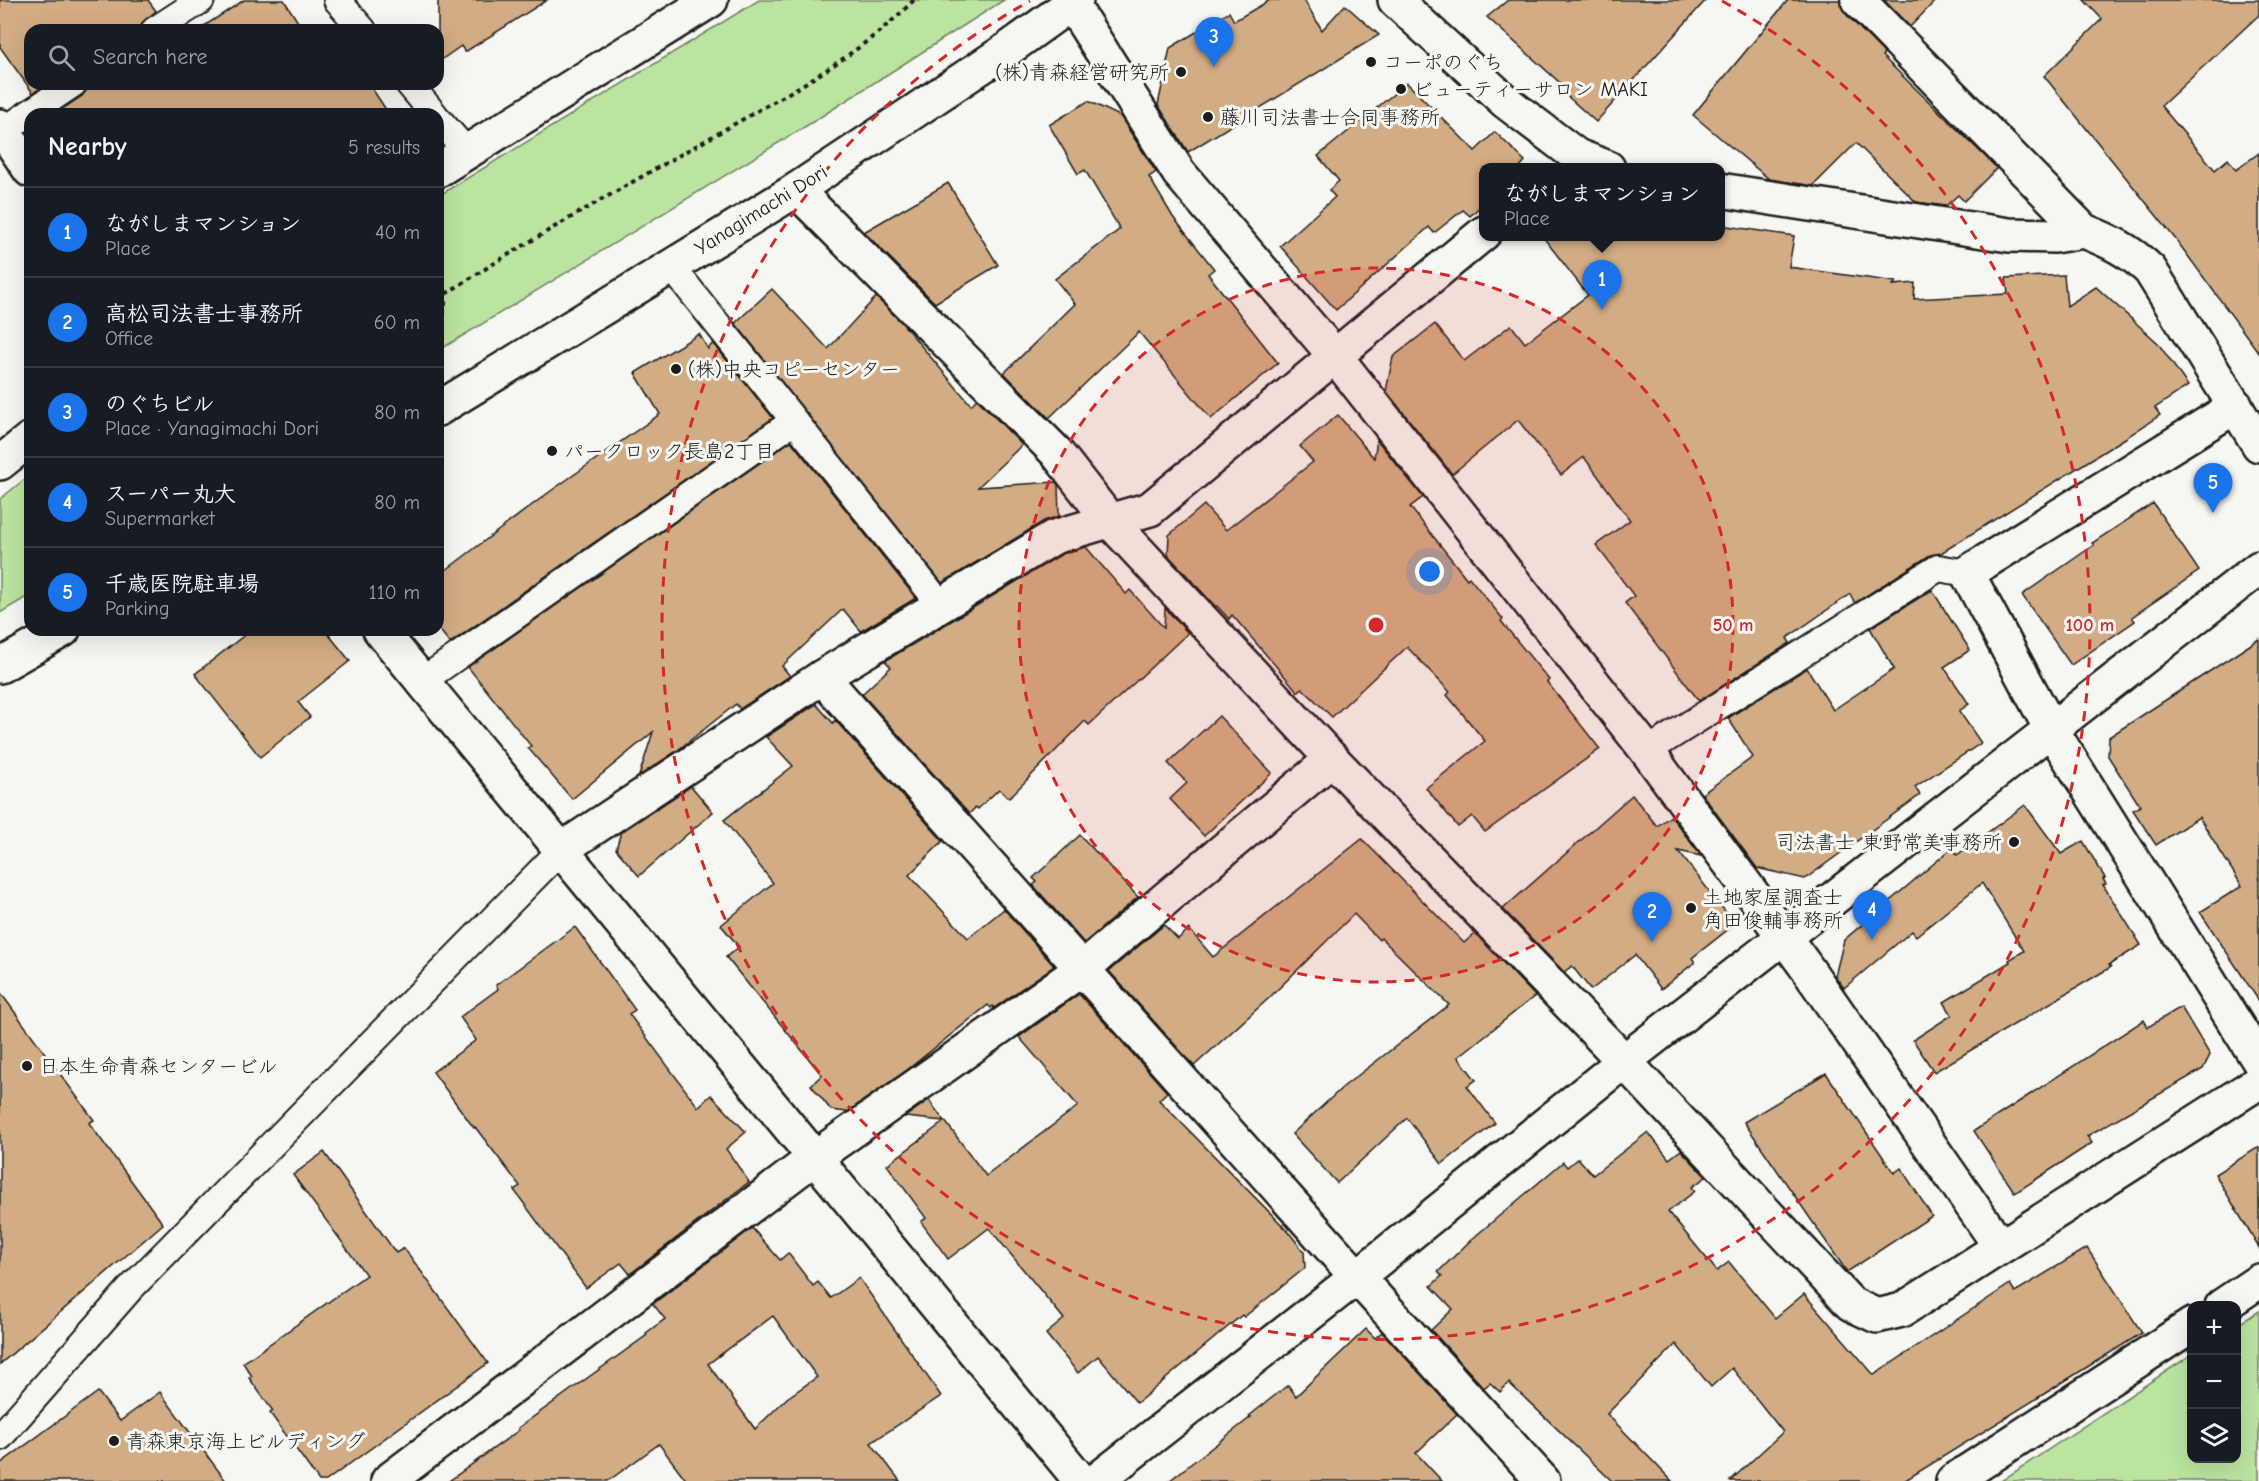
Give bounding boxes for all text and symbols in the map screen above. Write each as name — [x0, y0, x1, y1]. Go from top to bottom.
pin: 3 — [1194, 17, 1234, 67]
search box — [24, 24, 444, 90]
icon: search — [45, 41, 78, 74]
text: Search here — [93, 44, 208, 70]
place label: コーポのぐち — [1383, 51, 1503, 74]
marker: コーポのぐち — [1364, 55, 1378, 69]
place label: (株)青森経営研究所 — [995, 61, 1169, 84]
marker: (株)青森経営研究所 — [1174, 65, 1188, 79]
place label: ビューティーサロン MAKI — [1413, 78, 1648, 101]
marker: ビューティーサロン MAKI — [1394, 82, 1408, 96]
place label: 藤川司法書士合同事務所 — [1220, 106, 1440, 129]
marker: 藤川司法書士合同事務所 — [1201, 110, 1215, 124]
text: Nearby — [48, 132, 127, 162]
text: 5 results — [348, 136, 420, 159]
street label: Yanagimachi Dori — [691, 160, 831, 260]
popup — [1479, 163, 1725, 241]
text: ながしまマンション — [1504, 181, 1700, 207]
text: Place — [1504, 207, 1549, 230]
text: ながしまマンション — [105, 211, 301, 237]
text: 1 — [64, 221, 71, 244]
text: 40 m — [375, 221, 420, 244]
text: Place — [105, 237, 151, 260]
pin: 1 — [1582, 260, 1622, 310]
text: 高松司法書士事務所 — [105, 301, 303, 327]
text: 2 — [63, 311, 72, 334]
text: 60 m — [374, 311, 420, 334]
text: Office — [105, 327, 153, 350]
place label: (株)中央コピーセンター — [688, 358, 900, 381]
marker: (株)中央コピーセンター — [669, 362, 683, 376]
text: のぐちビル — [105, 391, 215, 417]
text: 3 — [63, 401, 72, 424]
text: 80 m — [374, 401, 420, 424]
text: Place · Yanagimachi Dori — [105, 417, 319, 440]
place label: パークロック長島2丁目 — [564, 440, 774, 463]
marker: パークロック長島2丁目 — [545, 444, 559, 458]
pin: 5 — [2194, 464, 2232, 513]
text: スーパー丸大 — [105, 481, 236, 507]
text: 4 — [63, 491, 72, 514]
text: 80 m — [374, 491, 420, 514]
text: Supermarket — [105, 507, 215, 530]
your location — [1415, 557, 1444, 586]
text: 千歳医院駐車場 — [105, 571, 259, 597]
text: 5 — [62, 581, 73, 604]
text: 110 m — [369, 581, 420, 604]
text: Parking — [105, 597, 170, 620]
centre of rings — [1366, 615, 1386, 635]
text: 50 m — [1713, 615, 1753, 636]
text: 100 m — [2066, 615, 2114, 636]
place label: 司法書士 東野常美事務所 — [1775, 831, 2002, 854]
marker: 司法書士 東野常美事務所 — [2007, 835, 2021, 849]
place label: 土地家屋調査士 角田俊輔事務所 — [1703, 886, 1843, 932]
pin: 4 — [1852, 890, 1892, 940]
pin: 2 — [1632, 892, 1672, 942]
marker: 土地家屋調査士 角田俊輔事務所 — [1684, 901, 1698, 915]
place label: 日本生命青森センタービル — [39, 1055, 278, 1078]
marker: 日本生命青森センタービル — [20, 1059, 34, 1073]
map controls — [2187, 1301, 2241, 1463]
button: + — [2187, 1301, 2241, 1355]
button: − — [2187, 1355, 2241, 1409]
button: layers — [2187, 1409, 2241, 1463]
place label: 青森東京海上ビルディング — [126, 1430, 366, 1453]
marker: 青森東京海上ビルディング — [107, 1434, 121, 1448]

